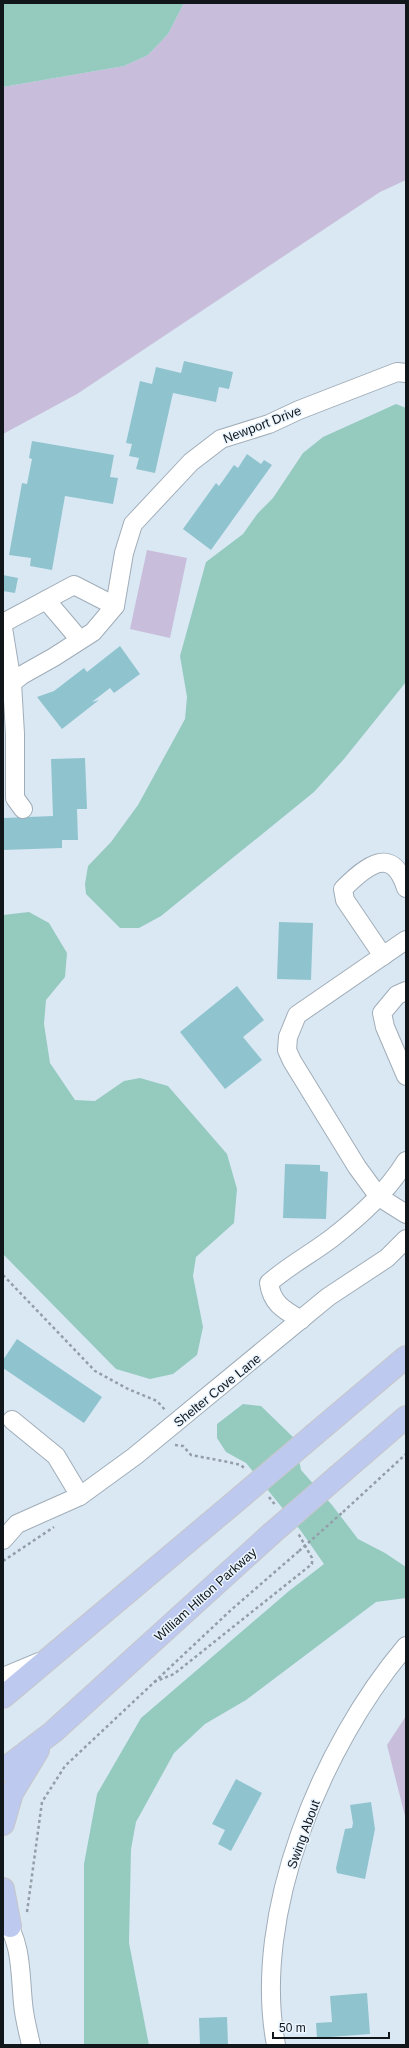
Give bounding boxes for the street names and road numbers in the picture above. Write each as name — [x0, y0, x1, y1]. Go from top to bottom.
street label: Newport Drive — [221, 403, 303, 446]
street label: Shelter Cove Lane — [171, 1351, 264, 1430]
street label: William Hilton Parkway — [151, 1544, 260, 1644]
street label: Swing About — [284, 1797, 323, 1871]

